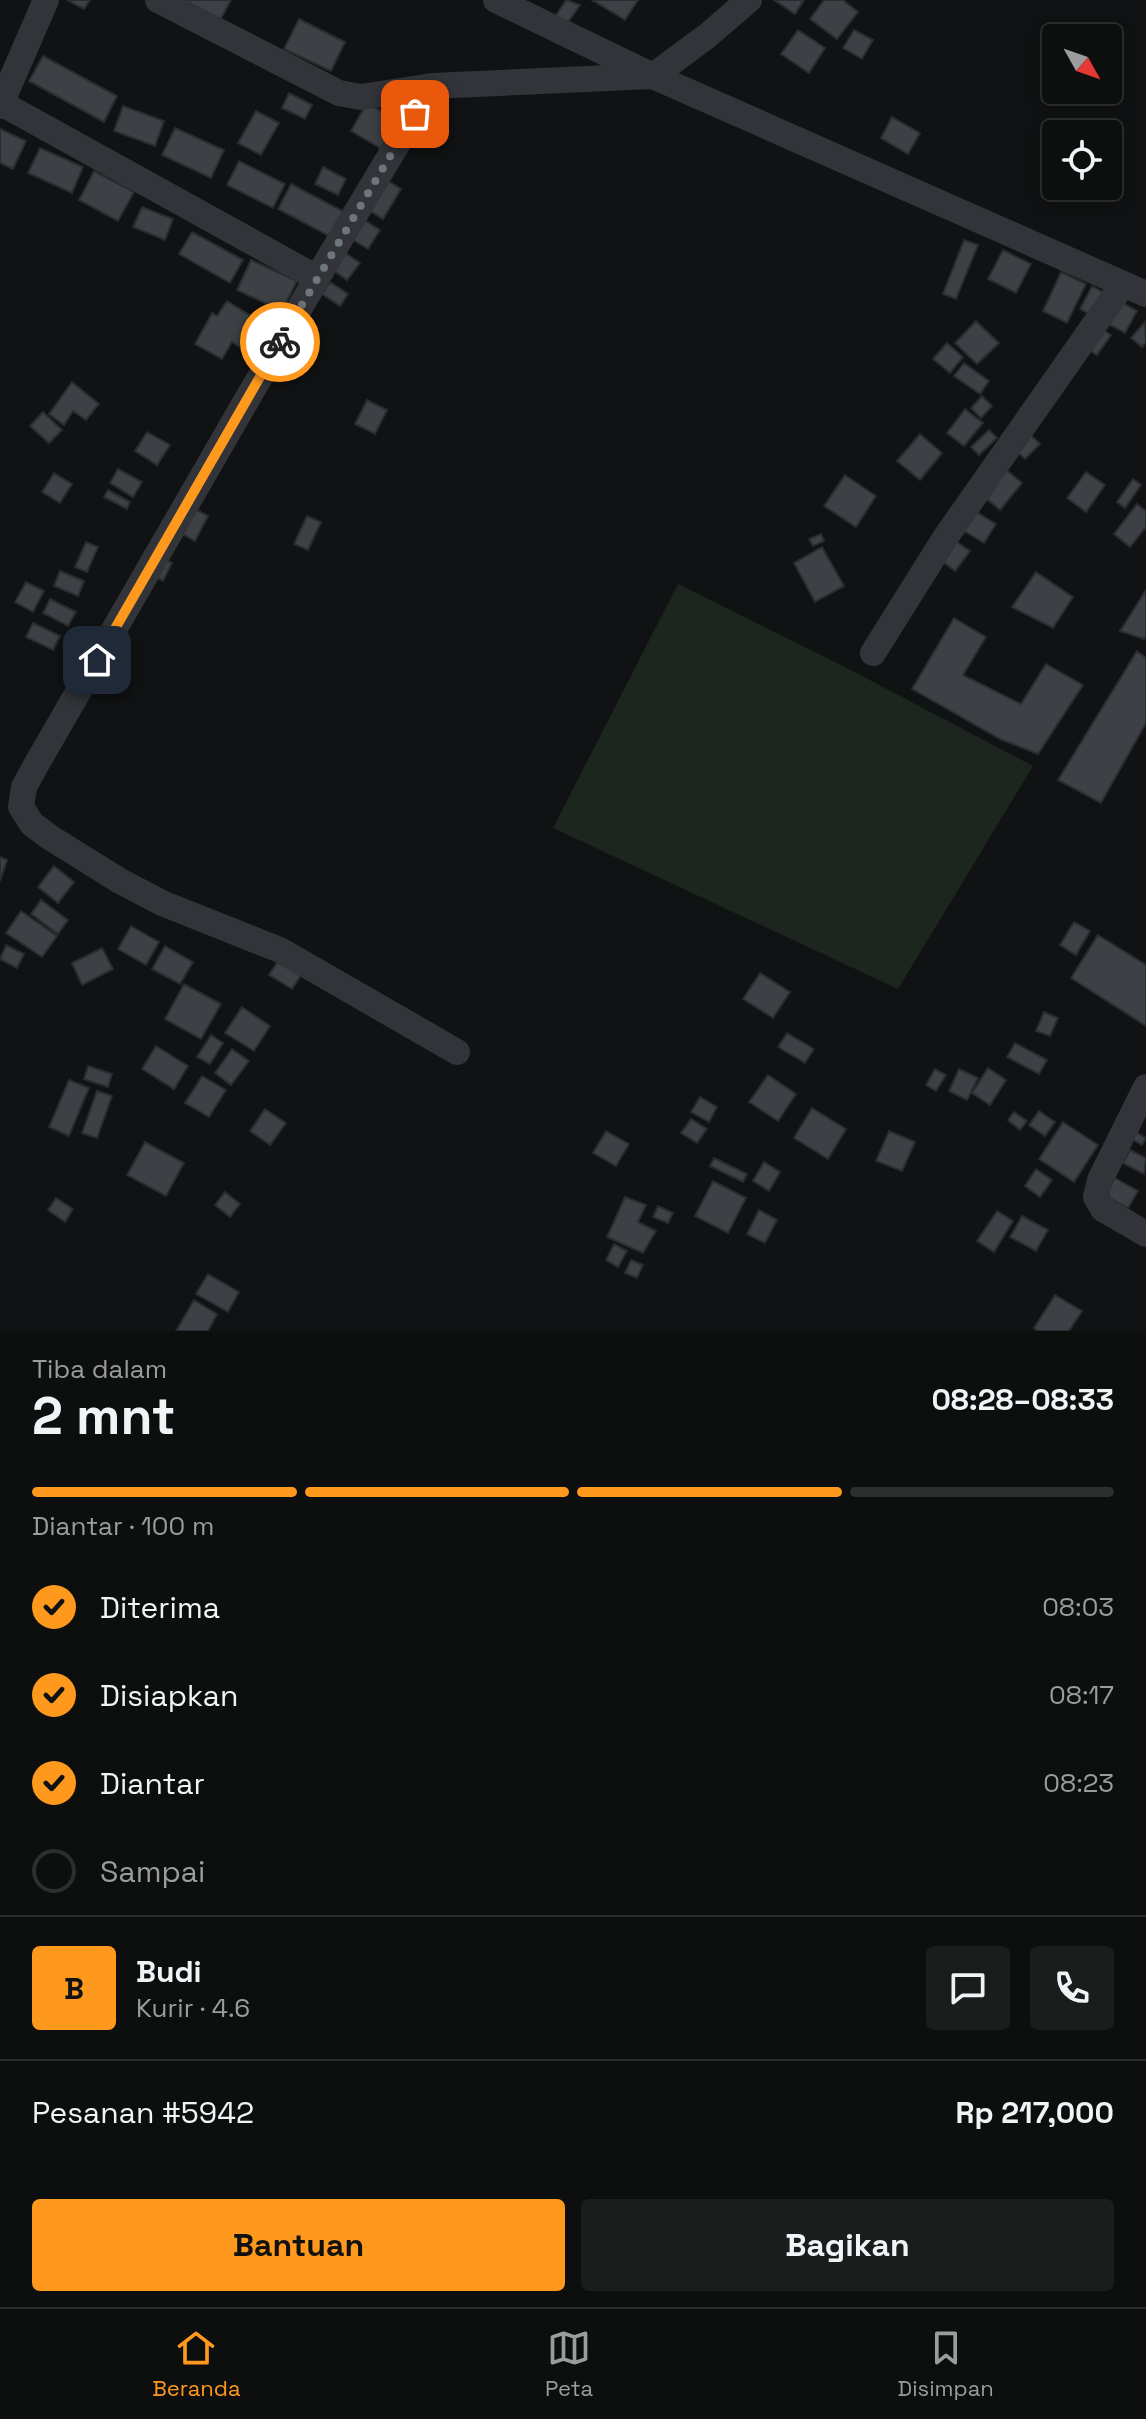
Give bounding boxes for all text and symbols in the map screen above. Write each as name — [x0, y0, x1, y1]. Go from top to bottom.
north arrow — [1042, 24, 1122, 104]
map controls — [1042, 24, 1122, 200]
pin — [381, 80, 449, 148]
icon: bag — [393, 92, 437, 136]
button: locate — [1042, 120, 1122, 200]
courier — [240, 302, 320, 382]
icon: bike — [258, 320, 302, 364]
pin — [63, 626, 131, 694]
icon: home — [75, 638, 119, 682]
text: Tiba dalam — [32, 1352, 167, 1386]
text: 08:28–08:33 — [931, 1380, 1114, 1419]
text: 2 mnt — [32, 1383, 176, 1449]
text: Diantar · 100 m — [32, 1509, 214, 1543]
icon: check — [32, 1585, 76, 1629]
text: Diterima — [100, 1588, 220, 1627]
text: 08:03 — [1042, 1590, 1114, 1624]
icon: check — [32, 1673, 76, 1717]
text: Disiapkan — [100, 1676, 238, 1715]
text: 08:17 — [1049, 1678, 1114, 1712]
icon: check — [32, 1761, 76, 1805]
text: Diantar — [100, 1764, 205, 1803]
text: 08:23 — [1043, 1766, 1114, 1800]
text: Sampai — [100, 1852, 205, 1891]
button: chat — [926, 1946, 1010, 2030]
button: phone — [1030, 1946, 1114, 2030]
text: Budi — [136, 1952, 202, 1991]
text: B — [64, 1969, 84, 2008]
text: Kurir · 4.6 — [136, 1991, 250, 2025]
text: Pesanan #5942 — [32, 2093, 254, 2132]
text: Rp 217,000 — [956, 2093, 1114, 2132]
button: Bantuan — [32, 2199, 565, 2291]
button: Bagikan — [581, 2199, 1114, 2291]
tab: Beranda — [152, 2326, 241, 2402]
tab: Peta — [545, 2326, 593, 2402]
tab: Disimpan — [898, 2326, 994, 2402]

